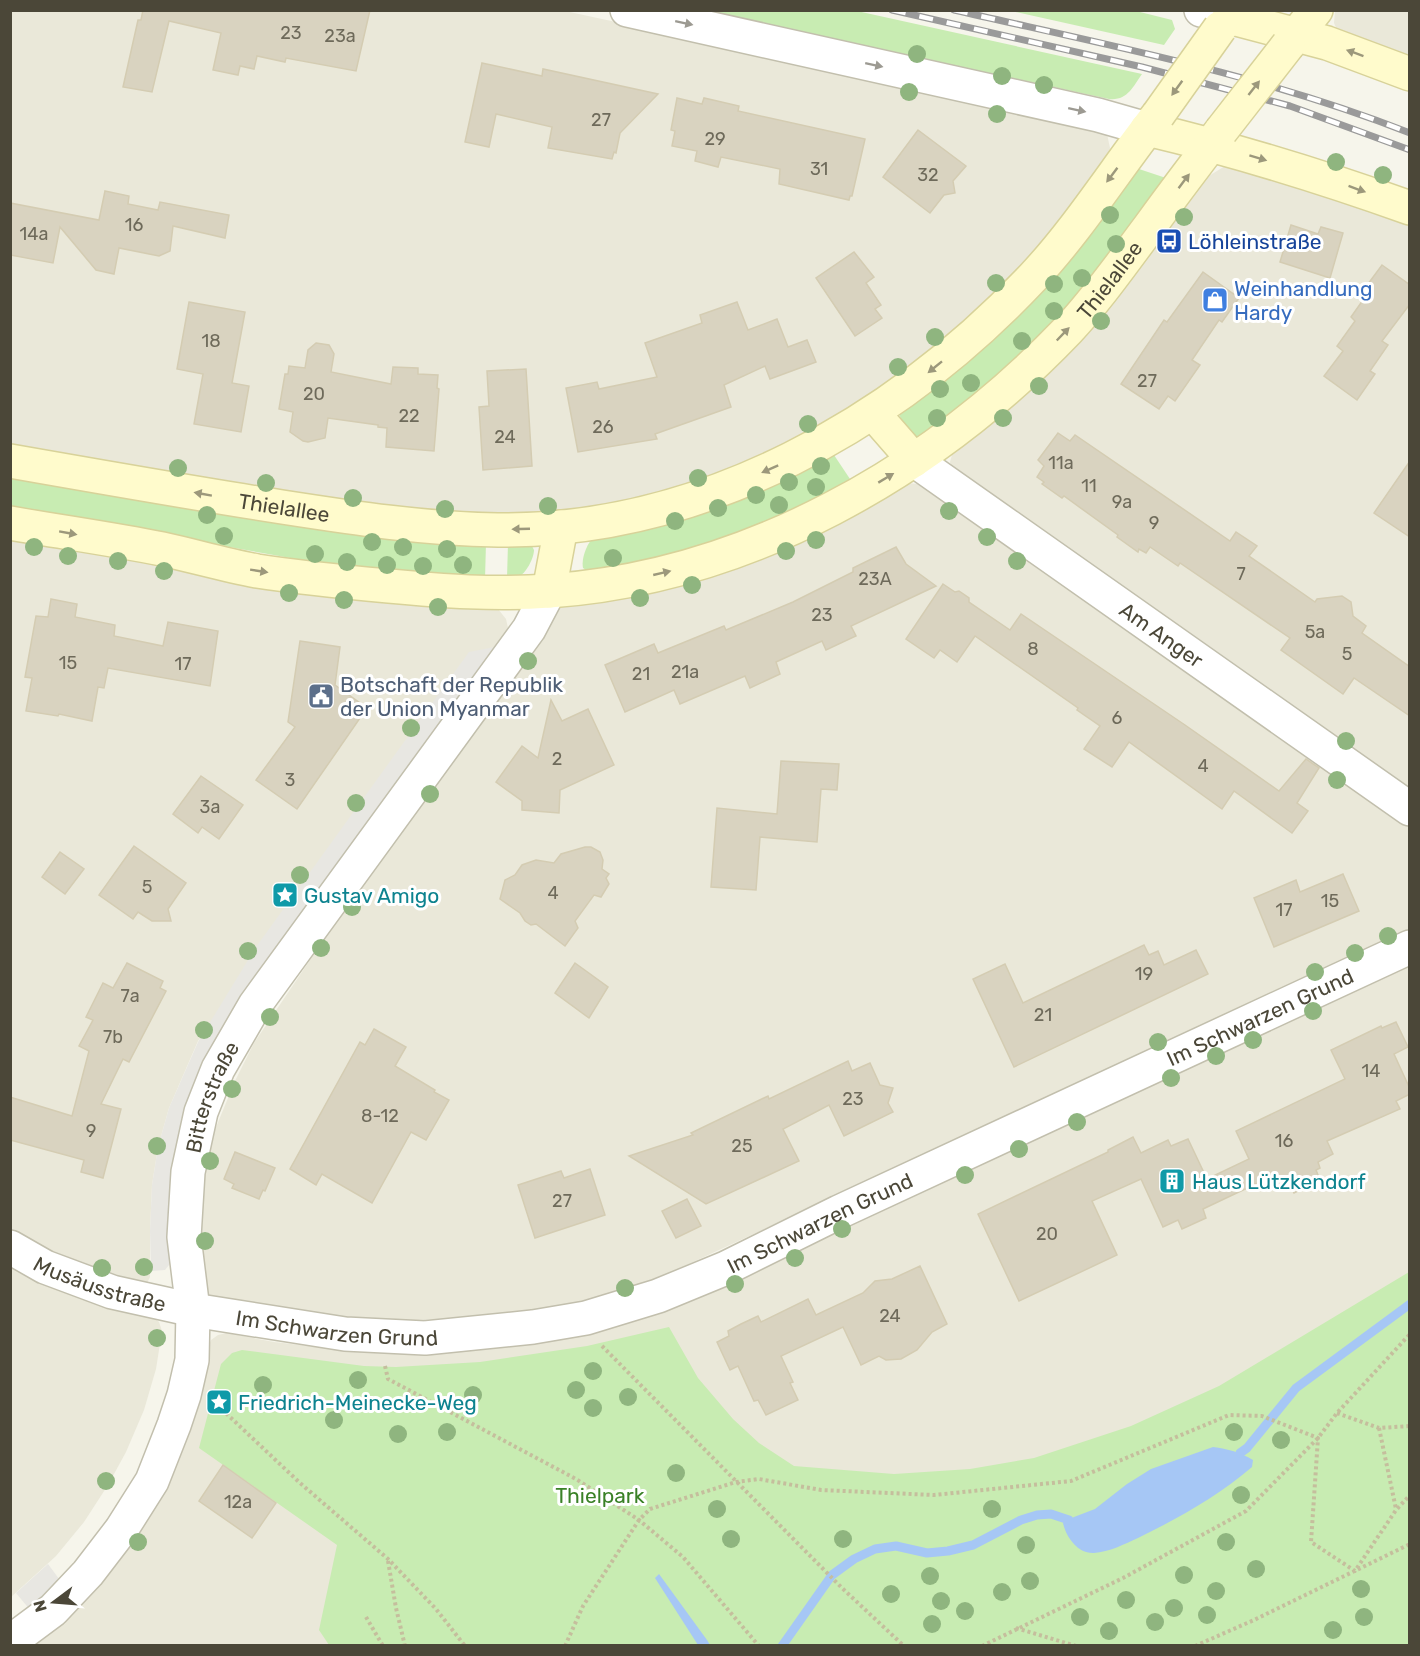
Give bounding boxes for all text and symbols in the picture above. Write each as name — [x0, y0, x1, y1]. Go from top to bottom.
one-way arrow — [675, 19, 694, 28]
house number: 23 — [280, 22, 302, 44]
house number: 23a — [324, 25, 356, 47]
one-way arrow — [1345, 48, 1363, 58]
one-way arrow — [865, 61, 884, 71]
one-way arrow — [1171, 81, 1183, 96]
one-way arrow — [1248, 81, 1260, 96]
one-way arrow — [1068, 106, 1087, 115]
house number: 27 — [591, 109, 611, 131]
house number: 29 — [704, 128, 726, 150]
one-way arrow — [1249, 154, 1267, 163]
house number: 31 — [810, 158, 828, 180]
house number: 32 — [917, 164, 939, 186]
one-way arrow — [1106, 168, 1118, 183]
one-way arrow — [1177, 173, 1190, 189]
one-way arrow — [1348, 185, 1366, 194]
house number: 16 — [125, 214, 143, 236]
house number: 14a — [20, 223, 48, 245]
bus stop icon: Löhleinstraße — [1154, 226, 1184, 256]
place label: Löhleinstraße — [1188, 229, 1322, 254]
street label: Thielallee — [1071, 236, 1147, 324]
place label: Weinhandlung Hardy — [1234, 276, 1373, 325]
shop icon: Weinhandlung Hardy — [1200, 285, 1230, 315]
one-way arrow — [1056, 328, 1070, 342]
house number: 18 — [201, 330, 221, 352]
one-way arrow — [928, 360, 943, 372]
house number: 27 — [1137, 370, 1157, 392]
house number: 20 — [303, 383, 325, 405]
house number: 22 — [398, 405, 420, 427]
house number: 26 — [592, 416, 614, 438]
house number: 24 — [494, 426, 516, 448]
house number: 11a — [1048, 452, 1074, 474]
one-way arrow — [761, 465, 779, 474]
one-way arrow — [878, 472, 894, 483]
house number: 11 — [1081, 475, 1097, 497]
street label: Thielallee — [237, 488, 331, 527]
one-way arrow — [193, 489, 212, 498]
house number: 9a — [1112, 491, 1132, 513]
house number: 9 — [1149, 512, 1159, 534]
one-way arrow — [512, 525, 531, 534]
one-way arrow — [59, 529, 78, 538]
house number: 7 — [1236, 563, 1246, 585]
one-way arrow — [250, 566, 269, 575]
one-way arrow — [653, 568, 672, 577]
house number: 23A — [858, 568, 892, 590]
street label: Am Anger — [1115, 596, 1208, 672]
house number: 23 — [811, 604, 833, 626]
house number: 5a — [1305, 621, 1325, 643]
house number: 8 — [1027, 638, 1039, 660]
house number: 5 — [1342, 643, 1352, 665]
house number: 15 — [59, 652, 77, 674]
house number: 17 — [175, 653, 191, 675]
house number: 21a — [671, 661, 699, 683]
house number: 21 — [632, 663, 650, 685]
place label: Botschaft der Republik der Union Myanmar — [340, 672, 563, 721]
public building icon: Botschaft der Republik der Union Myanmar — [306, 681, 336, 711]
house number: 6 — [1112, 707, 1123, 729]
house number: 2 — [552, 748, 562, 770]
house number: 4 — [1197, 755, 1209, 777]
house number: 3 — [285, 769, 295, 791]
house number: 3a — [200, 796, 220, 818]
house number: 5 — [142, 876, 152, 898]
place icon: Gustav Amigo — [270, 880, 300, 910]
house number: 4 — [547, 882, 559, 904]
place label: Gustav Amigo — [304, 883, 439, 908]
house number: 15 — [1321, 890, 1339, 912]
house number: 17 — [1276, 899, 1292, 921]
house number: 19 — [1135, 963, 1153, 985]
street label: Im Schwarzen Grund — [1162, 963, 1357, 1071]
house number: 7a — [120, 985, 140, 1007]
house number: 21 — [1034, 1004, 1052, 1026]
house number: 7b — [103, 1026, 123, 1048]
street label: Bitterstraße — [180, 1037, 244, 1155]
house number: 14 — [1362, 1060, 1380, 1082]
house number: 23 — [842, 1088, 864, 1110]
house number: 8-12 — [361, 1105, 399, 1127]
house number: 9 — [86, 1120, 96, 1142]
house number: 16 — [1275, 1130, 1293, 1152]
house number: 25 — [731, 1135, 753, 1157]
building icon: Haus Lützkendorf — [1157, 1166, 1187, 1196]
street label: Im Schwarzen Grund — [723, 1167, 917, 1278]
place label: Haus Lützkendorf — [1192, 1169, 1366, 1194]
house number: 27 — [552, 1190, 572, 1212]
house number: 20 — [1036, 1223, 1058, 1245]
street label: Musäusstraße — [29, 1251, 168, 1316]
street label: Im Schwarzen Grund — [234, 1304, 439, 1351]
house number: 24 — [879, 1305, 901, 1327]
place icon: Friedrich-Meinecke-Weg — [204, 1387, 234, 1417]
place label: Friedrich-Meinecke-Weg — [238, 1390, 477, 1415]
park label: Thielpark — [555, 1483, 645, 1508]
house number: 12a — [224, 1491, 252, 1513]
north arrow — [24, 1572, 84, 1632]
text: N — [29, 1598, 51, 1614]

